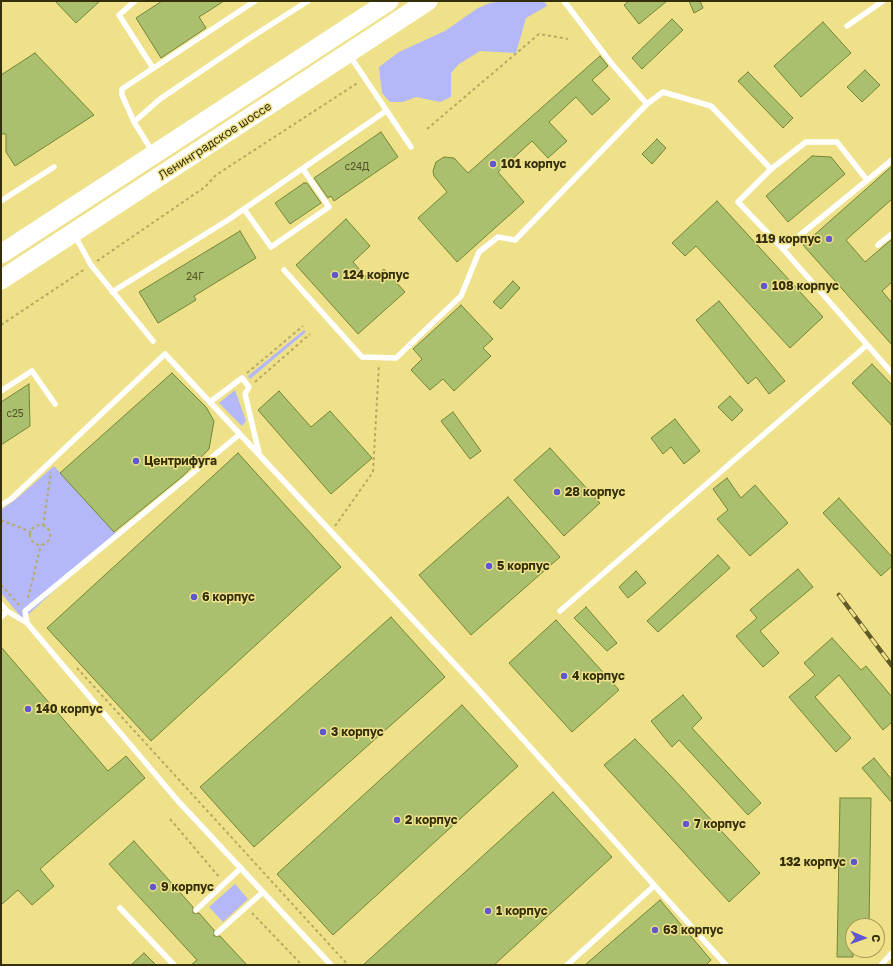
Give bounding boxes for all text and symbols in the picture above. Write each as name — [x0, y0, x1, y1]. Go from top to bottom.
street label: Ленинградское шоссе — [156, 99, 274, 183]
place label: 101 корпус — [501, 157, 567, 171]
marker: 101 корпус — [488, 159, 498, 169]
house number: с24Д — [345, 161, 369, 173]
place label: 119 корпус — [756, 232, 821, 246]
marker: 119 корпус — [824, 234, 834, 244]
place label: 124 корпус — [343, 268, 409, 282]
marker: 124 корпус — [330, 270, 340, 280]
house number: 24Г — [186, 271, 204, 283]
place label: 108 корпус — [772, 279, 839, 293]
marker: 108 корпус — [759, 281, 769, 291]
house number: с25 — [6, 408, 24, 420]
place label: Центрифуга — [144, 454, 217, 468]
marker: Центрифуга — [131, 456, 141, 466]
place label: 28 корпус — [565, 485, 625, 499]
marker: 28 корпус — [552, 487, 562, 497]
place label: 5 корпус — [497, 559, 550, 573]
marker: 5 корпус — [484, 561, 494, 571]
place label: 6 корпус — [202, 590, 255, 604]
marker: 6 корпус — [189, 592, 199, 602]
place label: 4 корпус — [572, 669, 625, 683]
marker: 4 корпус — [559, 671, 569, 681]
place label: 140 корпус — [36, 702, 103, 716]
marker: 140 корпус — [23, 704, 33, 714]
place label: 3 корпус — [331, 725, 384, 739]
marker: 3 корпус — [318, 727, 328, 737]
place label: 2 корпус — [405, 813, 458, 827]
marker: 2 корпус — [392, 815, 402, 825]
place label: 7 корпус — [694, 817, 746, 831]
marker: 7 корпус — [681, 819, 691, 829]
place label: 132 корпус — [780, 855, 846, 869]
marker: 132 корпус — [849, 857, 859, 867]
place label: 9 корпус — [161, 880, 214, 894]
marker: 9 корпус — [148, 882, 158, 892]
place label: 1 корпус — [496, 904, 548, 918]
marker: 1 корпус — [483, 906, 493, 916]
north arrow — [845, 918, 885, 958]
place label: 63 корпус — [663, 923, 723, 937]
marker: 63 корпус — [650, 925, 660, 935]
text: С — [870, 934, 883, 943]

